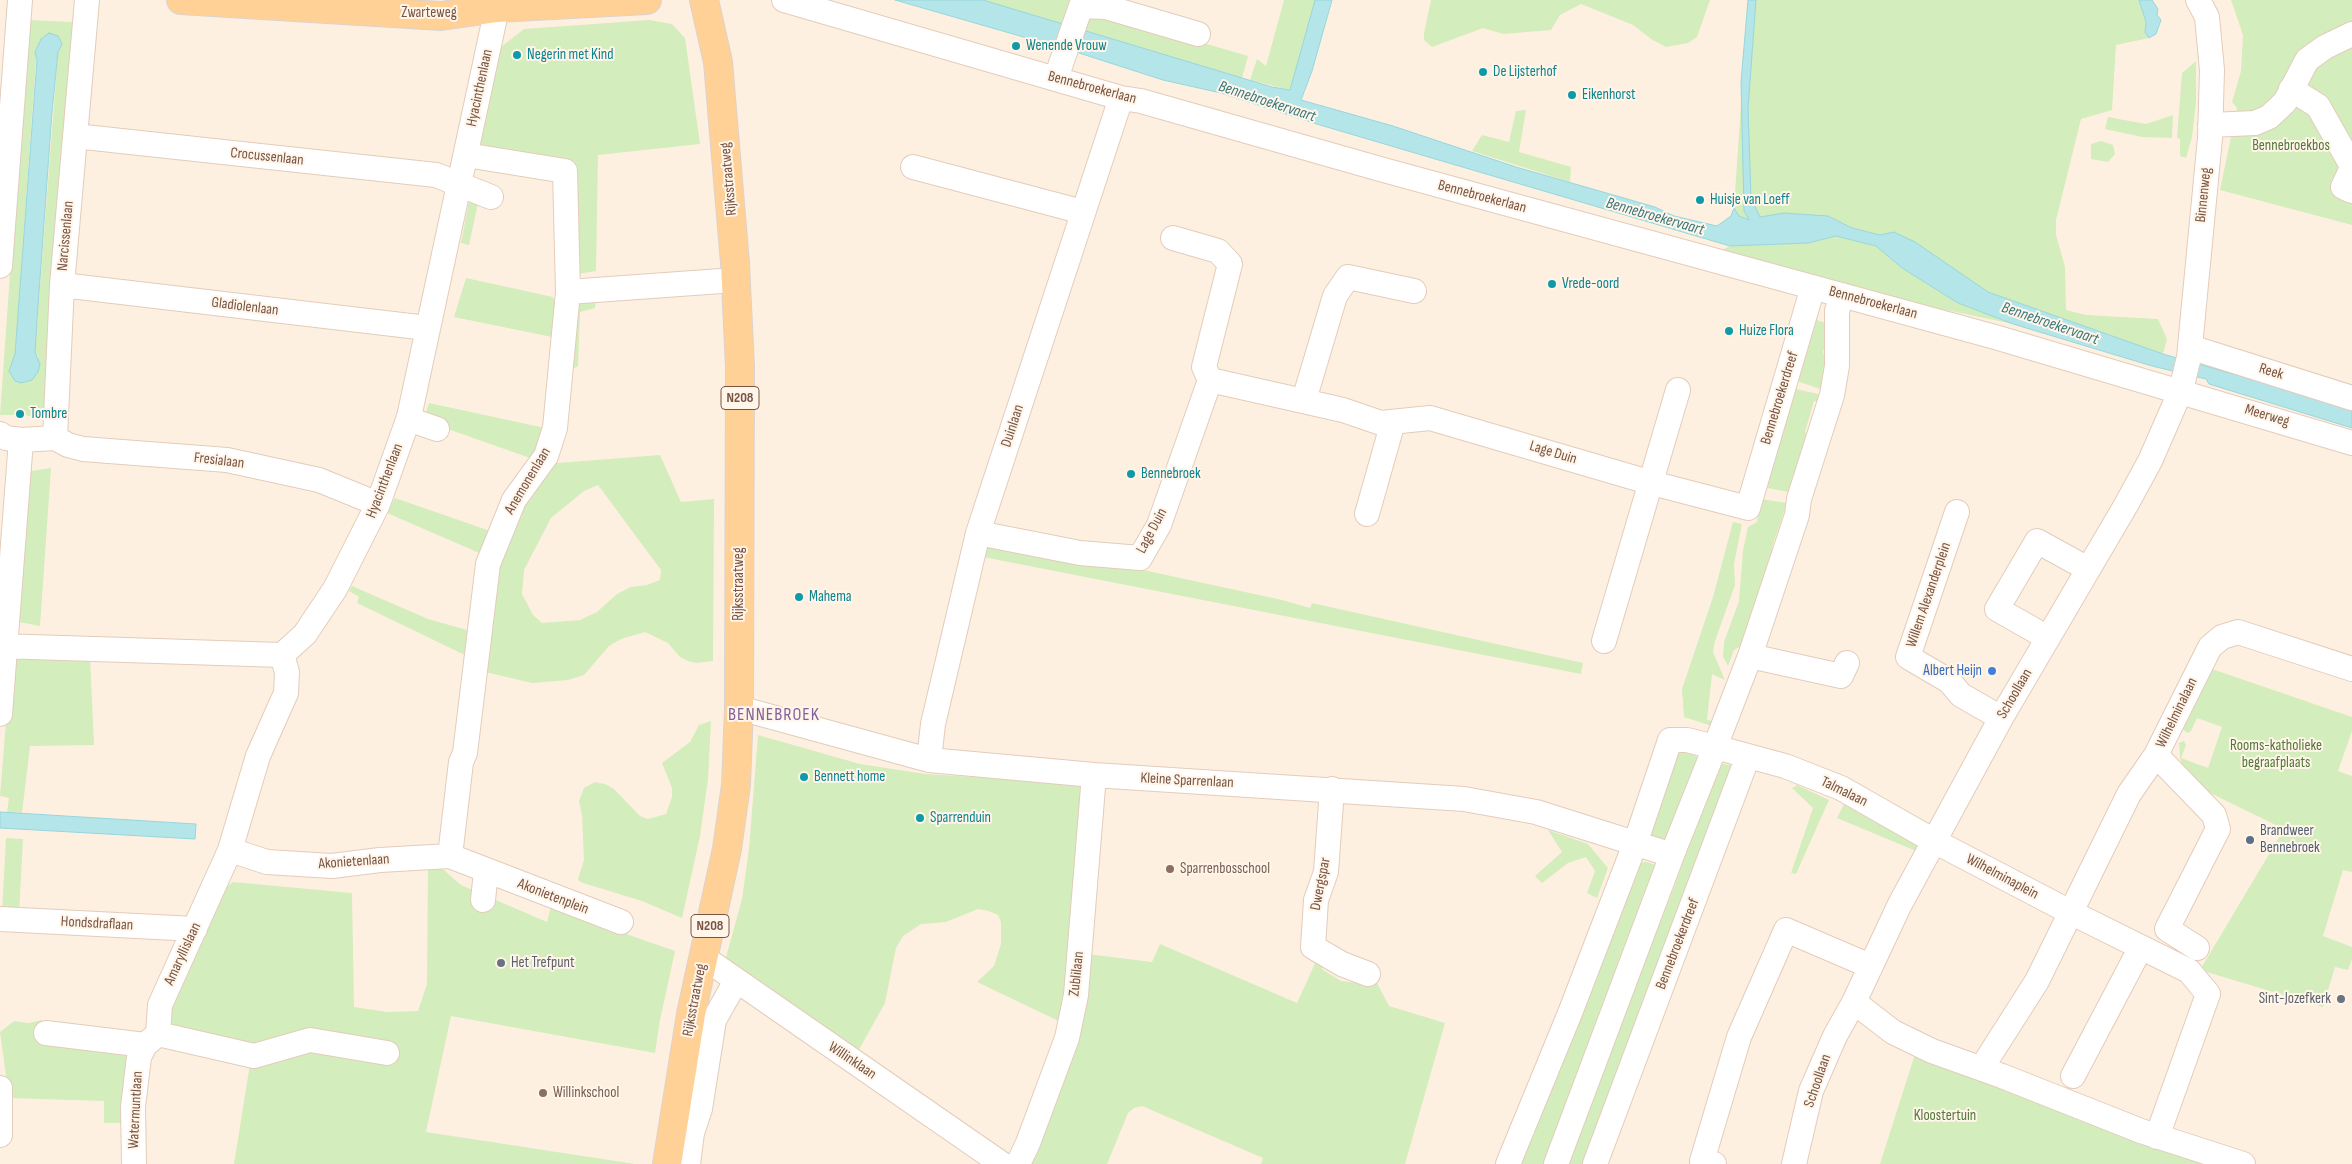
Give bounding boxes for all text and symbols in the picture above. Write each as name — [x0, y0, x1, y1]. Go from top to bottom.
street label: Zwarteweg — [401, 4, 457, 22]
place label: Wenende Vrouw — [1026, 37, 1107, 55]
marker: Wenende Vrouw — [1010, 40, 1022, 52]
place label: Negerin met Kind — [527, 46, 613, 64]
street label: Hyacinthenlaan — [463, 48, 497, 128]
marker: Negerin met Kind — [511, 49, 523, 61]
place label: De Lijsterhof — [1493, 63, 1557, 81]
marker: De Lijsterhof — [1477, 66, 1489, 78]
street label: Bennebroekerlaan — [1046, 68, 1138, 108]
water label: Bennebroekervaart — [1216, 77, 1318, 127]
place label: Eikenhorst — [1582, 86, 1636, 104]
marker: Eikenhorst — [1566, 89, 1578, 101]
park label: Bennebroekbos — [2252, 137, 2330, 155]
street label: Rijksstraatweg — [717, 142, 741, 216]
street label: Crocussenlaan — [229, 144, 305, 170]
street label: Binnenweg — [2192, 167, 2216, 223]
street label: Bennebroekerlaan — [1436, 177, 1528, 217]
place label: Huisje van Loeff — [1710, 191, 1790, 209]
water label: Bennebroekervaart — [1604, 194, 1706, 240]
marker: Huisje van Loeff — [1694, 194, 1706, 206]
street label: Narcissenlaan — [54, 200, 78, 272]
place label: Vrede-oord — [1562, 275, 1619, 293]
marker: Vrede-oord — [1546, 278, 1558, 290]
street label: Bennebroekerlaan — [1827, 283, 1919, 323]
street label: Gladiolenlaan — [210, 294, 280, 320]
water label: Bennebroekervaart — [1999, 298, 2101, 350]
place label: Huize Flora — [1739, 322, 1794, 340]
marker: Huize Flora — [1723, 325, 1735, 337]
street label: Bennebroekerdreef — [1757, 349, 1803, 447]
street label: Reek — [2257, 360, 2285, 384]
road number: N208 — [721, 386, 759, 409]
street label: Meerweg — [2242, 401, 2292, 431]
street label: Duinlaan — [998, 402, 1028, 450]
place label: Tombre — [30, 405, 67, 423]
marker: Tombre — [14, 408, 26, 420]
street label: Lage Duin — [1527, 437, 1579, 469]
street label: Hyacinthenlaan — [363, 441, 407, 521]
street label: Anemonenlaan — [501, 444, 555, 518]
street label: Fresialaan — [193, 449, 245, 473]
place label: Bennebroek — [1141, 465, 1201, 483]
marker: Bennebroek — [1125, 468, 1137, 480]
street label: Lage Duin — [1133, 505, 1171, 557]
street label: Willem Alexanderplein — [1903, 540, 1955, 650]
street label: Rijksstraatweg — [730, 547, 748, 621]
place label: Mahema — [809, 588, 852, 606]
marker: Mahema — [793, 591, 805, 603]
place label: Albert Heijn — [1923, 662, 1982, 680]
marker: Albert Heijn — [1986, 665, 1998, 677]
street label: Schoollaan — [1993, 666, 2037, 722]
street label: Wilhelminalaan — [2152, 675, 2202, 751]
district label: BENNEBROEK — [727, 704, 821, 726]
park label: Rooms-katholieke begraafplaats — [2230, 737, 2322, 772]
place label: Bennett home — [814, 768, 885, 786]
street label: Kleine Sparrenlaan — [1140, 770, 1234, 792]
marker: Bennett home — [798, 771, 810, 783]
street label: Talmalaan — [1818, 773, 1870, 811]
place label: Sparrenduin — [930, 809, 991, 827]
marker: Sparrenduin — [914, 812, 926, 824]
place label: Brandweer Bennebroek — [2260, 822, 2320, 857]
marker: Brandweer Bennebroek — [2244, 834, 2256, 846]
street label: Wilhelminaplein — [1963, 850, 2041, 904]
street label: Akonietenlaan — [318, 851, 390, 873]
street label: Dwergspar — [1307, 856, 1335, 912]
place label: Sparrenbosschool — [1180, 860, 1270, 878]
marker: Sparrenbosschool — [1164, 863, 1176, 875]
street label: Akonietenplein — [515, 875, 591, 919]
street label: Bennebroekerdreef — [1652, 896, 1704, 992]
street label: Hondsdraflaan — [60, 913, 134, 935]
road number: N208 — [691, 914, 729, 938]
street label: Amaryllislaan — [161, 920, 205, 988]
street label: Zublilaan — [1066, 951, 1088, 997]
place label: Het Trefpunt — [511, 954, 575, 972]
marker: Het Trefpunt — [495, 957, 507, 969]
street label: Rijksstraatweg — [679, 962, 711, 1038]
place label: Sint-Jozefkerk — [2259, 990, 2331, 1008]
marker: Sint-Jozefkerk — [2335, 993, 2347, 1005]
street label: Willinklaan — [825, 1038, 879, 1084]
street label: Schoollaan — [1801, 1052, 1835, 1110]
street label: Watermuntlaan — [125, 1071, 147, 1149]
place label: Willinkschool — [553, 1084, 619, 1102]
marker: Willinkschool — [537, 1087, 549, 1099]
park label: Kloostertuin — [1914, 1107, 1976, 1125]

